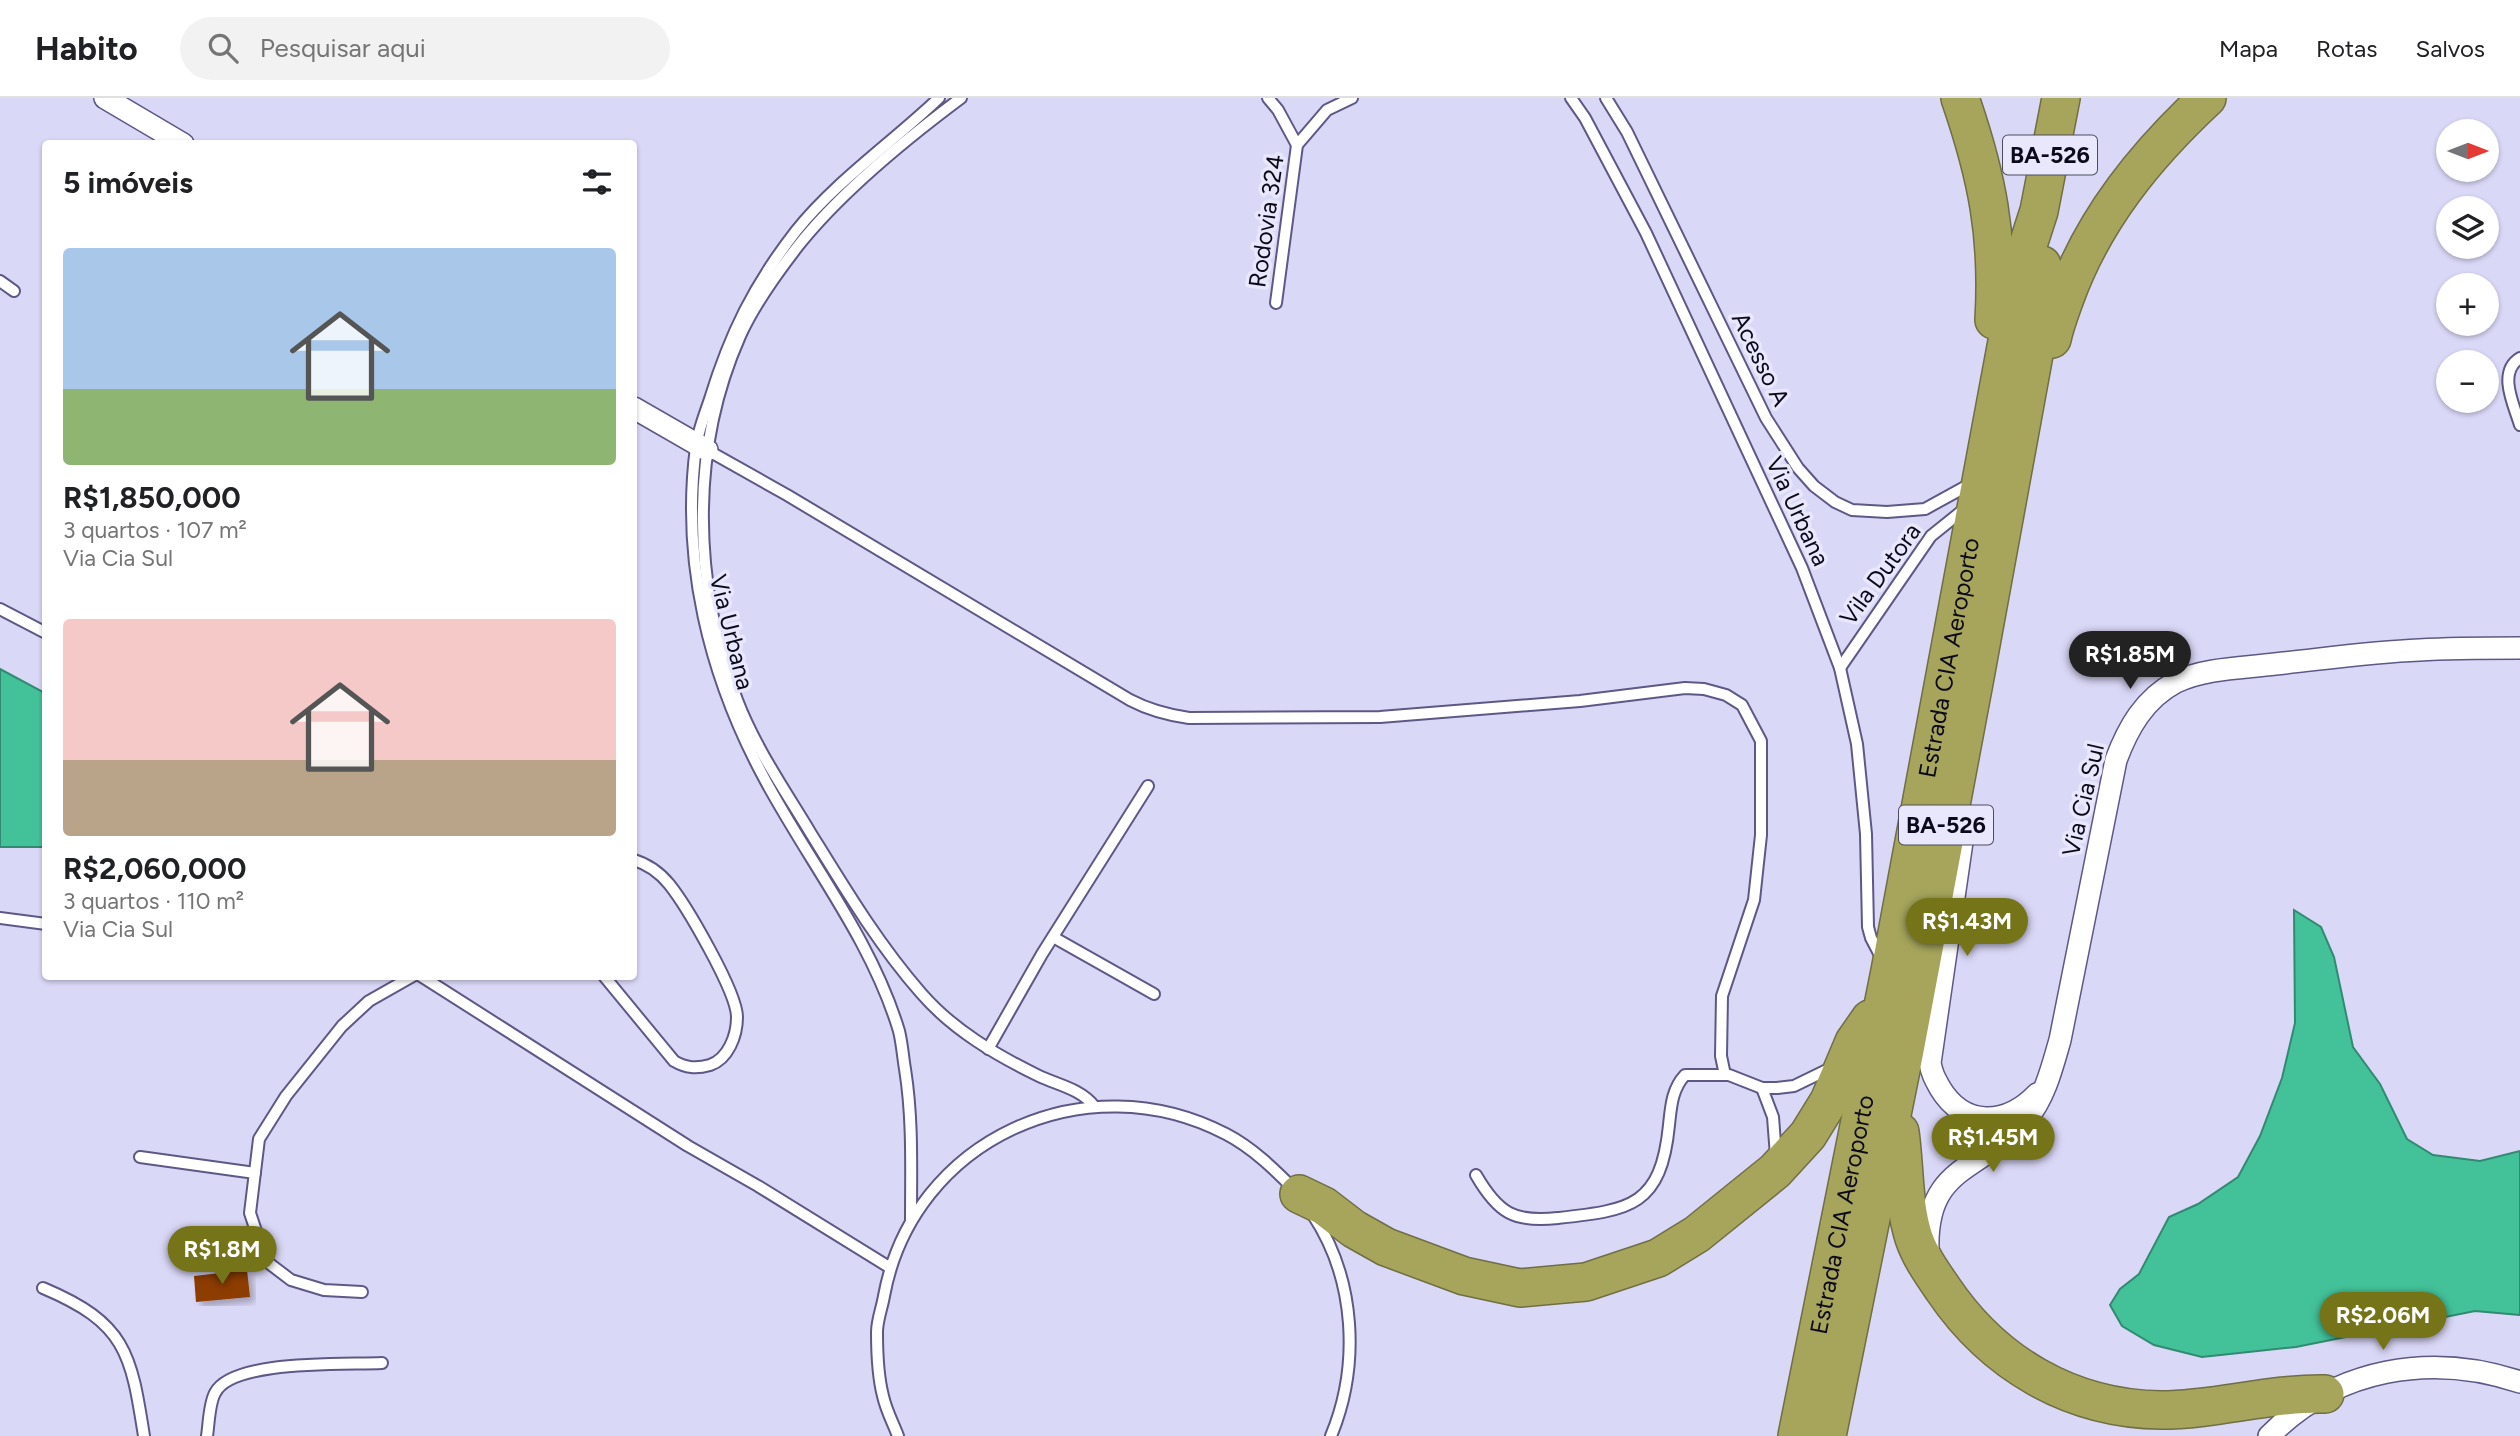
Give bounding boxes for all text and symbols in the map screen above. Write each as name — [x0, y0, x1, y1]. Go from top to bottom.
search box — [180, 17, 670, 80]
text: Habito — [35, 29, 138, 68]
icon: search — [204, 29, 242, 67]
text: Pesquisar aqui — [260, 32, 426, 64]
text: Mapa — [2219, 34, 2278, 63]
text: Rotas — [2316, 34, 2377, 63]
text: Salvos — [2415, 34, 2485, 63]
north arrow — [2436, 119, 2499, 182]
map controls — [2436, 119, 2499, 413]
road number: BA-526 — [2003, 136, 2097, 174]
street label: Rodovia 324 — [1242, 152, 1290, 289]
icon: filters — [578, 163, 616, 201]
text: 5 imóveis — [63, 164, 193, 201]
button: layers — [2436, 196, 2499, 259]
button: + — [2436, 273, 2499, 336]
icon: home — [277, 293, 403, 419]
street label: Acesso A — [1726, 307, 1796, 411]
button: − — [2436, 350, 2499, 413]
street label: Via Urbana — [1760, 452, 1836, 570]
text: R$1,850,000 — [63, 479, 241, 516]
text: 3 quartos · 107 m² — [63, 516, 247, 544]
street label: Vila Dutora — [1833, 517, 1927, 631]
street label: Estrada CIA Aeroporto — [1912, 535, 1985, 780]
text: Via Cia Sul — [63, 544, 173, 572]
street label: Via Urbana — [704, 572, 760, 692]
pin: R$1.85M — [2065, 632, 2195, 691]
text: R$1.85M — [2085, 640, 2175, 668]
icon: home — [277, 664, 403, 790]
street label: Via Cia Sul — [2056, 741, 2110, 859]
road number: BA-526 — [1899, 806, 1993, 845]
text: R$2,060,000 — [63, 850, 246, 887]
text: 3 quartos · 110 m² — [63, 887, 244, 915]
pin: R$1.43M — [1902, 898, 2032, 958]
text: R$1.43M — [1922, 907, 2012, 935]
text: Via Cia Sul — [63, 915, 173, 943]
street label: Estrada CIA Aeroporto — [1803, 1092, 1879, 1337]
pin: R$1.45M — [1928, 1114, 2058, 1174]
text: R$1.45M — [1948, 1123, 2038, 1151]
pin: R$1.8M — [165, 1226, 279, 1286]
text: R$1.8M — [184, 1235, 260, 1263]
pin: R$2.06M — [2318, 1292, 2448, 1352]
text: R$2.06M — [2336, 1301, 2430, 1329]

